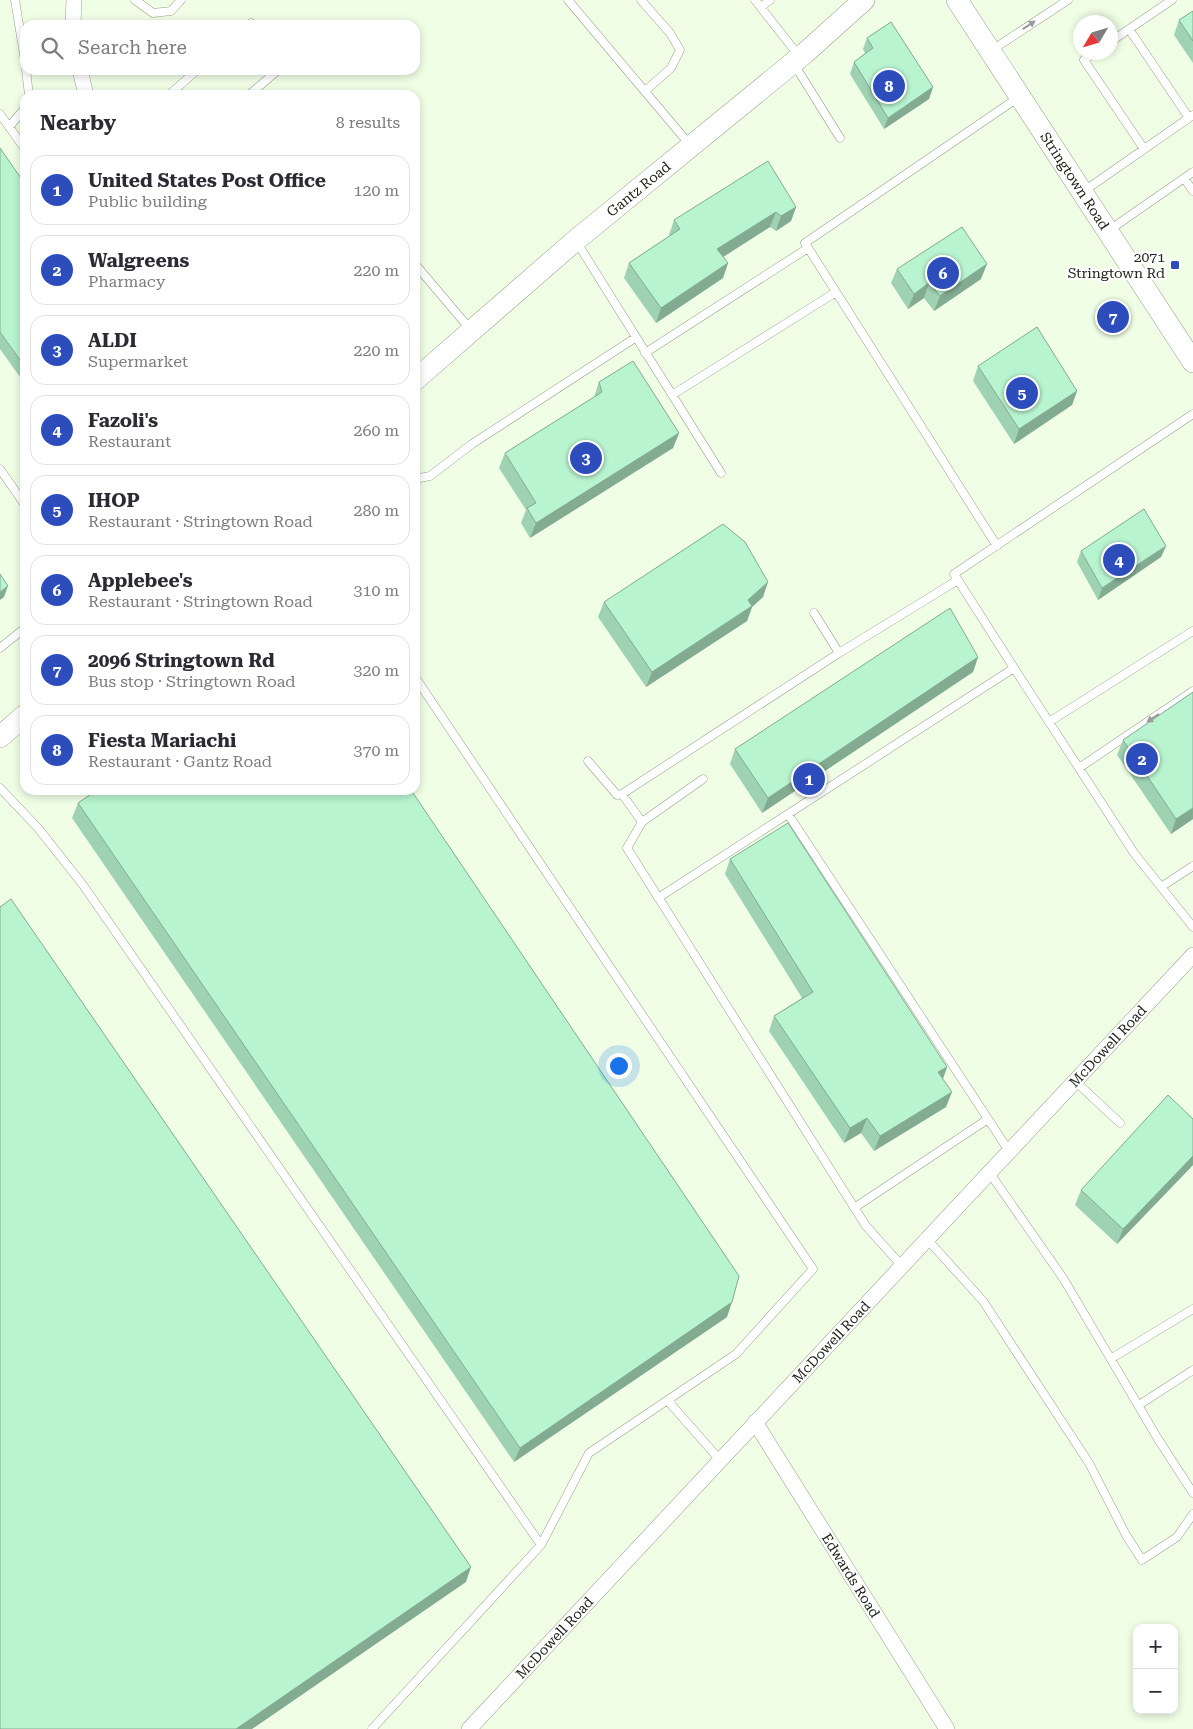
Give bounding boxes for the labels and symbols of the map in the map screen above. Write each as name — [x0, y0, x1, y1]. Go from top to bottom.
north arrow — [1073, 15, 1118, 60]
one-way arrow — [1022, 21, 1036, 30]
pin: 8 — [873, 67, 905, 105]
street label: Stringtown Road — [1037, 129, 1113, 233]
street label: Gantz Road — [603, 158, 674, 220]
place label: 2071 Stringtown Rd — [1068, 249, 1165, 281]
pin: 6 — [927, 254, 959, 292]
marker: 2071 Stringtown Rd — [1169, 259, 1181, 271]
pin: 7 — [1097, 298, 1129, 336]
pin: 5 — [1006, 374, 1038, 412]
pin: 3 — [570, 439, 602, 477]
pin: 4 — [1103, 541, 1135, 579]
one-way arrow — [1146, 713, 1159, 723]
pin: 2 — [1126, 740, 1158, 778]
pin: 1 — [793, 760, 825, 798]
street label: McDowell Road — [1066, 1002, 1150, 1090]
your location — [606, 1053, 632, 1079]
street label: McDowell Road — [789, 1298, 873, 1386]
street label: Edwards Road — [819, 1530, 883, 1621]
street label: McDowell Road — [512, 1594, 596, 1682]

